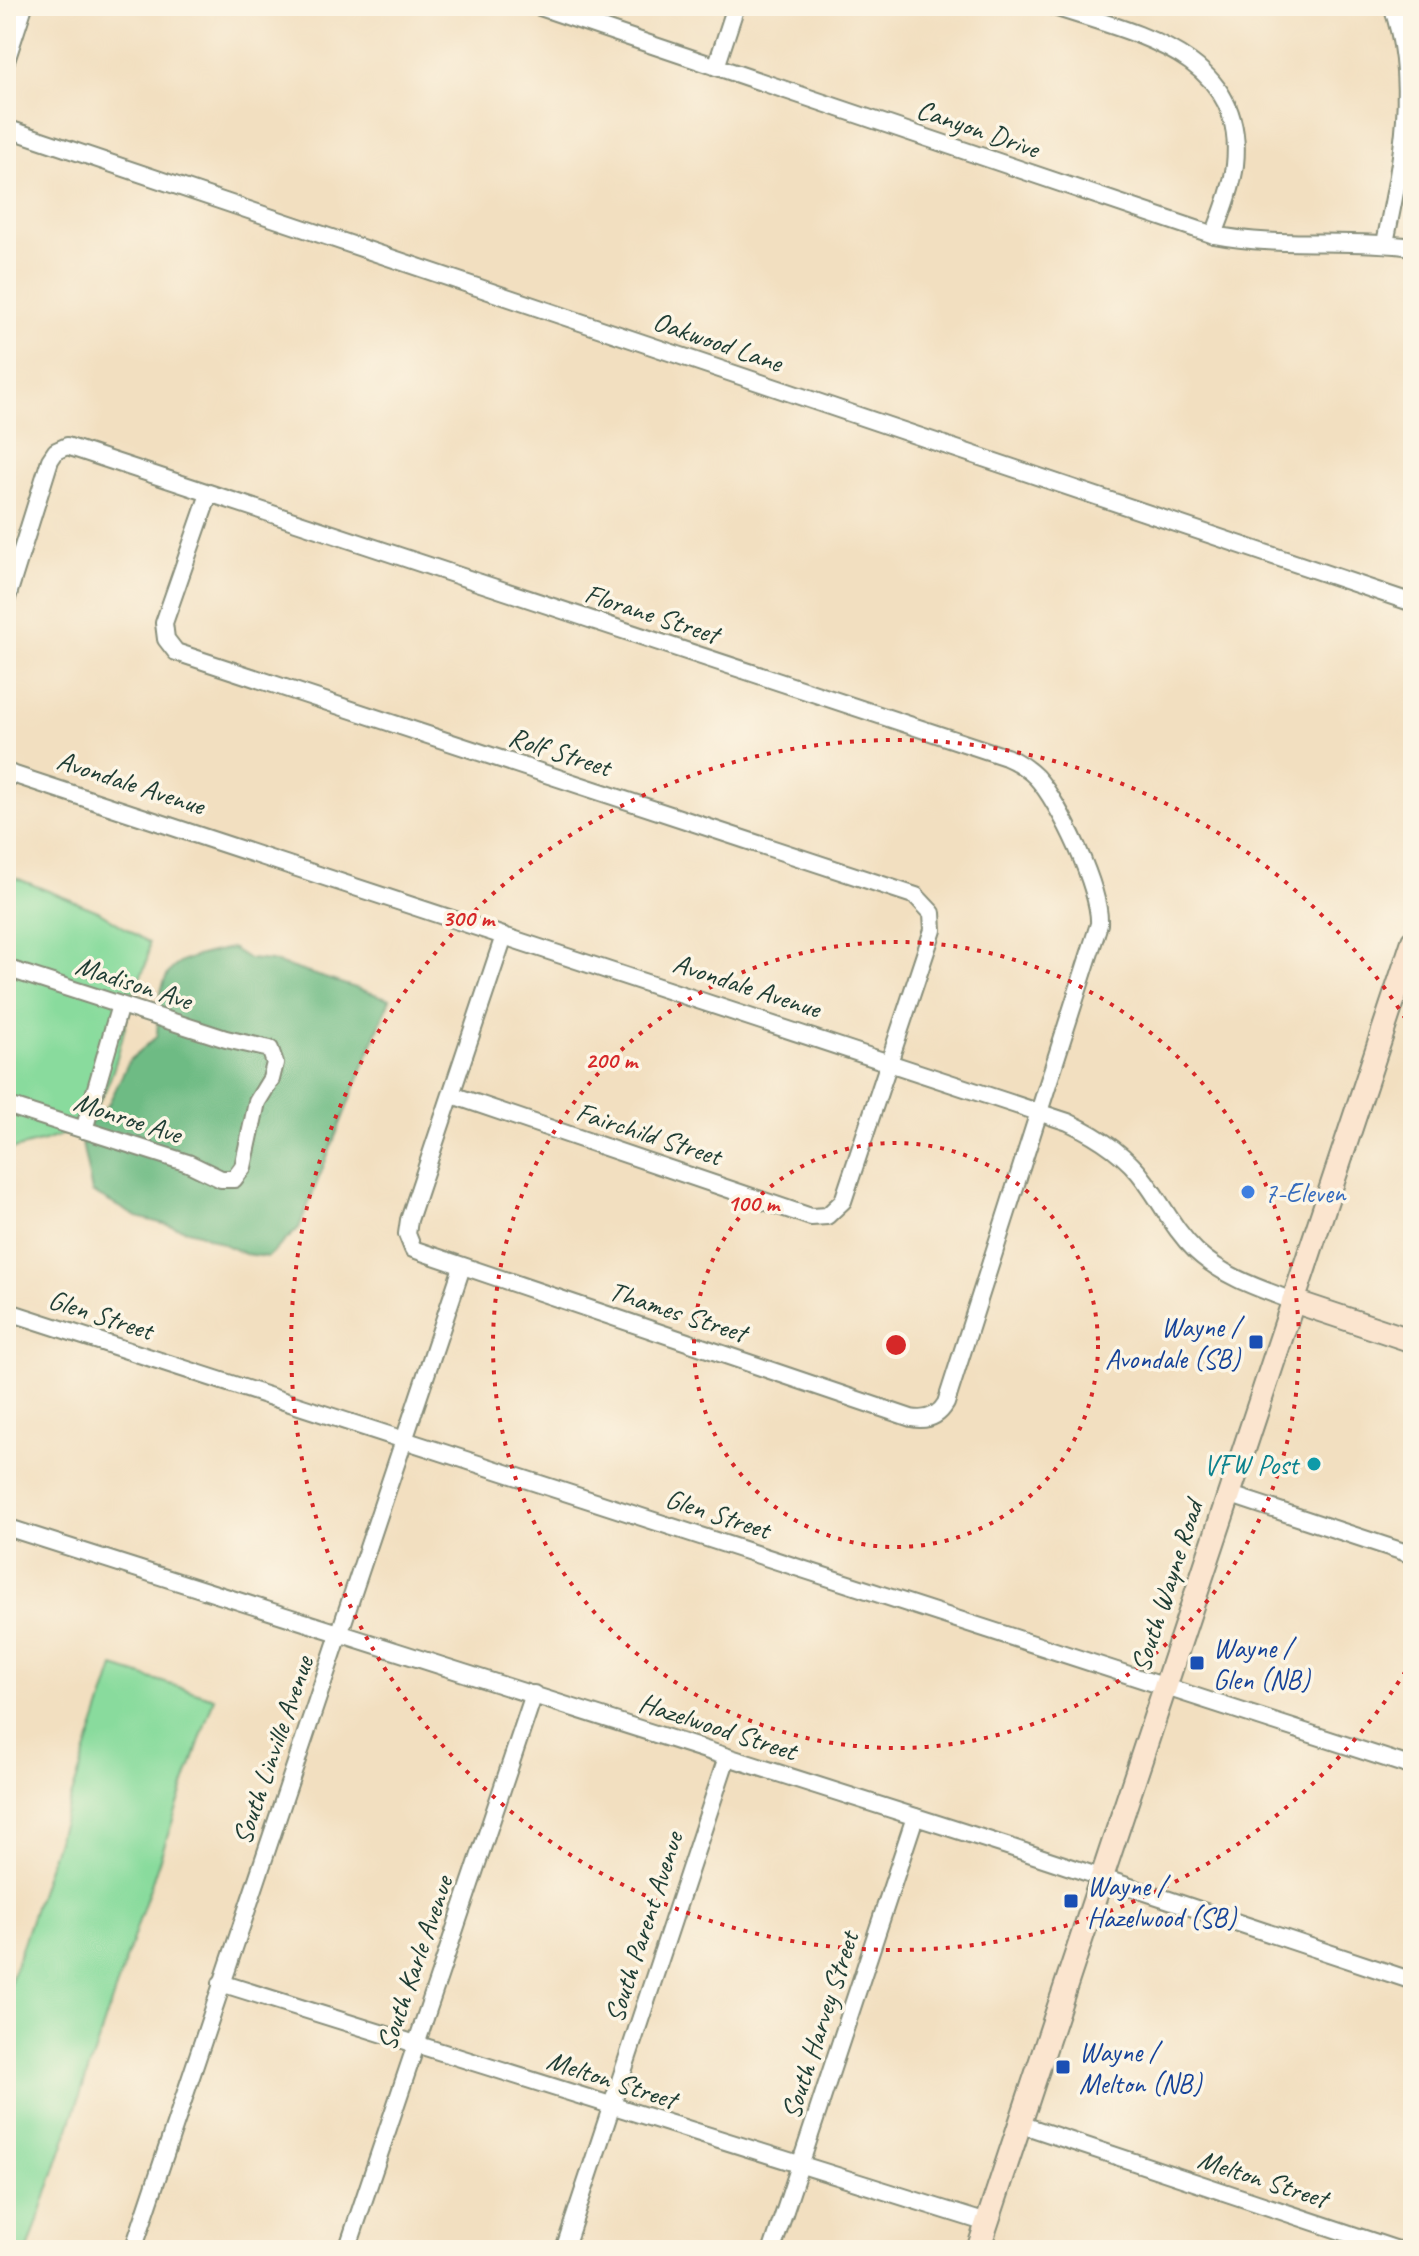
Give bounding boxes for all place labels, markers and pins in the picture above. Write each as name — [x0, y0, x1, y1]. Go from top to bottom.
place label: 7-Eleven — [1264, 1175, 1347, 1210]
marker: 7-Eleven — [1239, 1183, 1257, 1201]
place label: Wayne / Avondale (SB) — [1105, 1309, 1246, 1376]
centre of rings — [882, 1331, 910, 1359]
marker: Wayne / Avondale (SB) — [1247, 1333, 1265, 1351]
place label: VFW Post — [1203, 1447, 1301, 1482]
marker: VFW Post — [1305, 1455, 1323, 1473]
place label: Wayne / Glen (NB) — [1213, 1630, 1311, 1697]
marker: Wayne / Glen (NB) — [1188, 1654, 1206, 1672]
place label: Wayne / Hazelwood (SB) — [1087, 1868, 1238, 1935]
marker: Wayne / Hazelwood (SB) — [1062, 1892, 1080, 1910]
place label: Wayne / Melton (NB) — [1079, 2034, 1203, 2101]
marker: Wayne / Melton (NB) — [1054, 2058, 1072, 2076]

